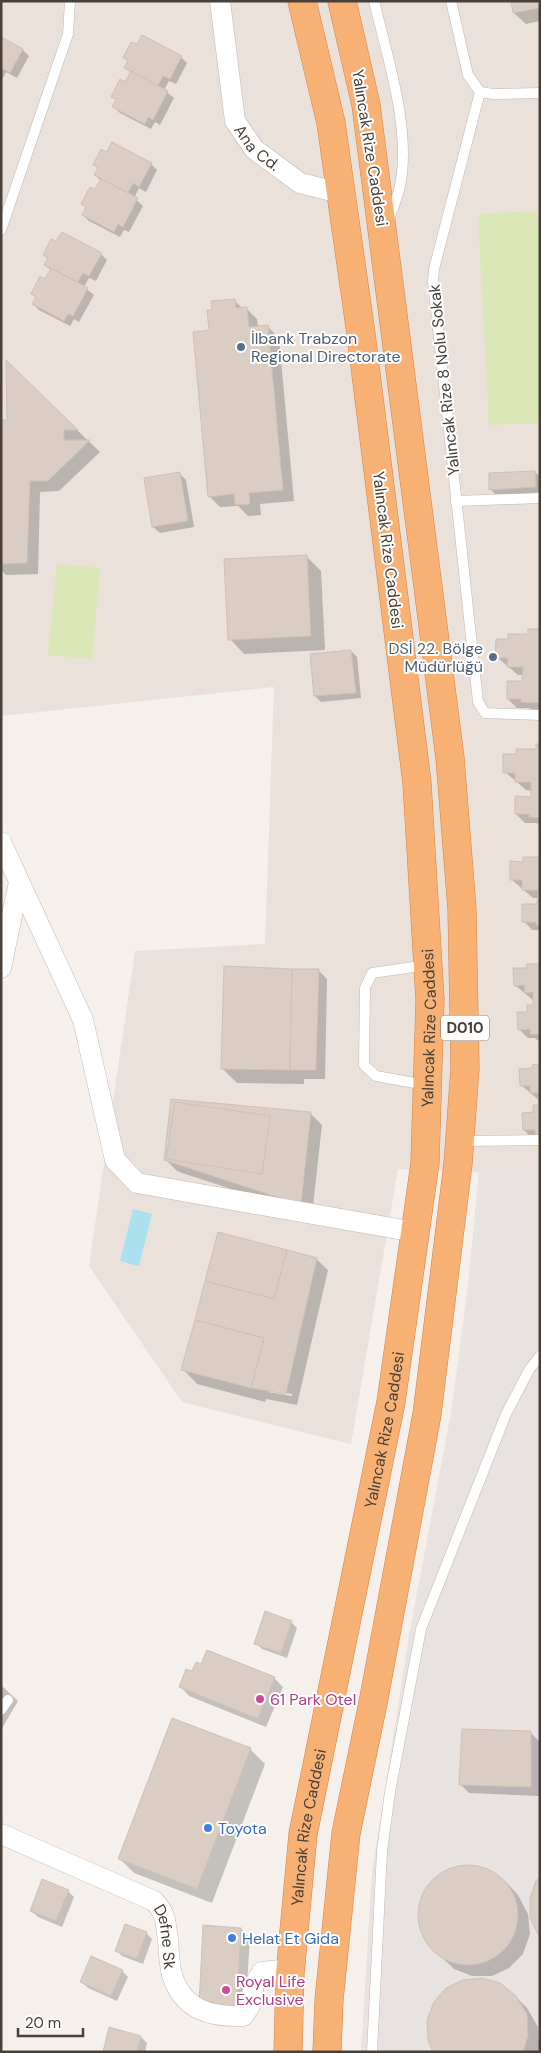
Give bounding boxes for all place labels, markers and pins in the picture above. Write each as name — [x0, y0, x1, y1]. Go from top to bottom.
place label: İlbank Trabzon Regional Directorate — [251, 328, 401, 367]
marker: İlbank Trabzon Regional Directorate — [235, 341, 247, 353]
place label: DSİ 22. Bölge Müdürlüğü — [388, 638, 483, 677]
marker: DSİ 22. Bölge Müdürlüğü — [487, 651, 499, 663]
place label: 61 Park Otel — [270, 1689, 356, 1710]
marker: 61 Park Otel — [254, 1693, 266, 1705]
place label: Toyota — [218, 1818, 267, 1839]
marker: Toyota — [202, 1822, 214, 1834]
place label: Helat Et Gida — [242, 1928, 339, 1949]
marker: Helat Et Gida — [226, 1932, 238, 1944]
place label: Royal Life Exclusive — [236, 1971, 305, 2010]
marker: Royal Life Exclusive — [220, 1984, 232, 1996]

